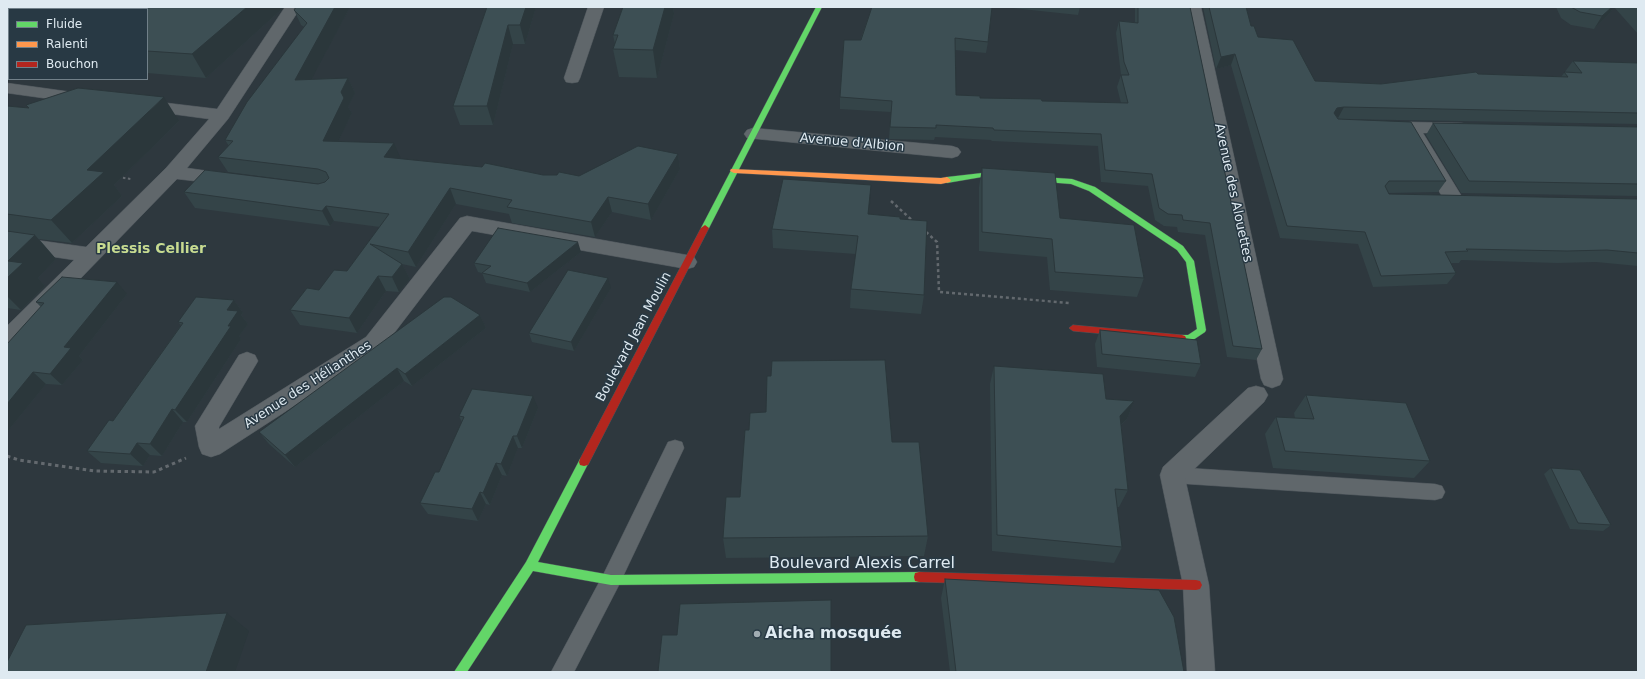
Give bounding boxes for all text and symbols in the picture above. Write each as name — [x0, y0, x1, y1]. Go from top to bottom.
legend — [8, 8, 148, 80]
text: Fluide — [46, 17, 82, 31]
text: Ralenti — [46, 37, 88, 51]
text: Bouchon — [46, 57, 98, 71]
street label: Avenue des Alouettes — [1211, 122, 1255, 264]
street label: Avenue d'Albion — [799, 131, 905, 155]
district label: Plessis Cellier — [96, 241, 206, 257]
street label: Boulevard Jean Moulin — [593, 269, 675, 405]
street label: Avenue des Hélianthes — [241, 338, 375, 432]
street label: Boulevard Alexis Carrel — [769, 554, 955, 574]
place label: Aicha mosquée — [765, 624, 902, 644]
marker: Aicha mosquée — [752, 629, 762, 639]

